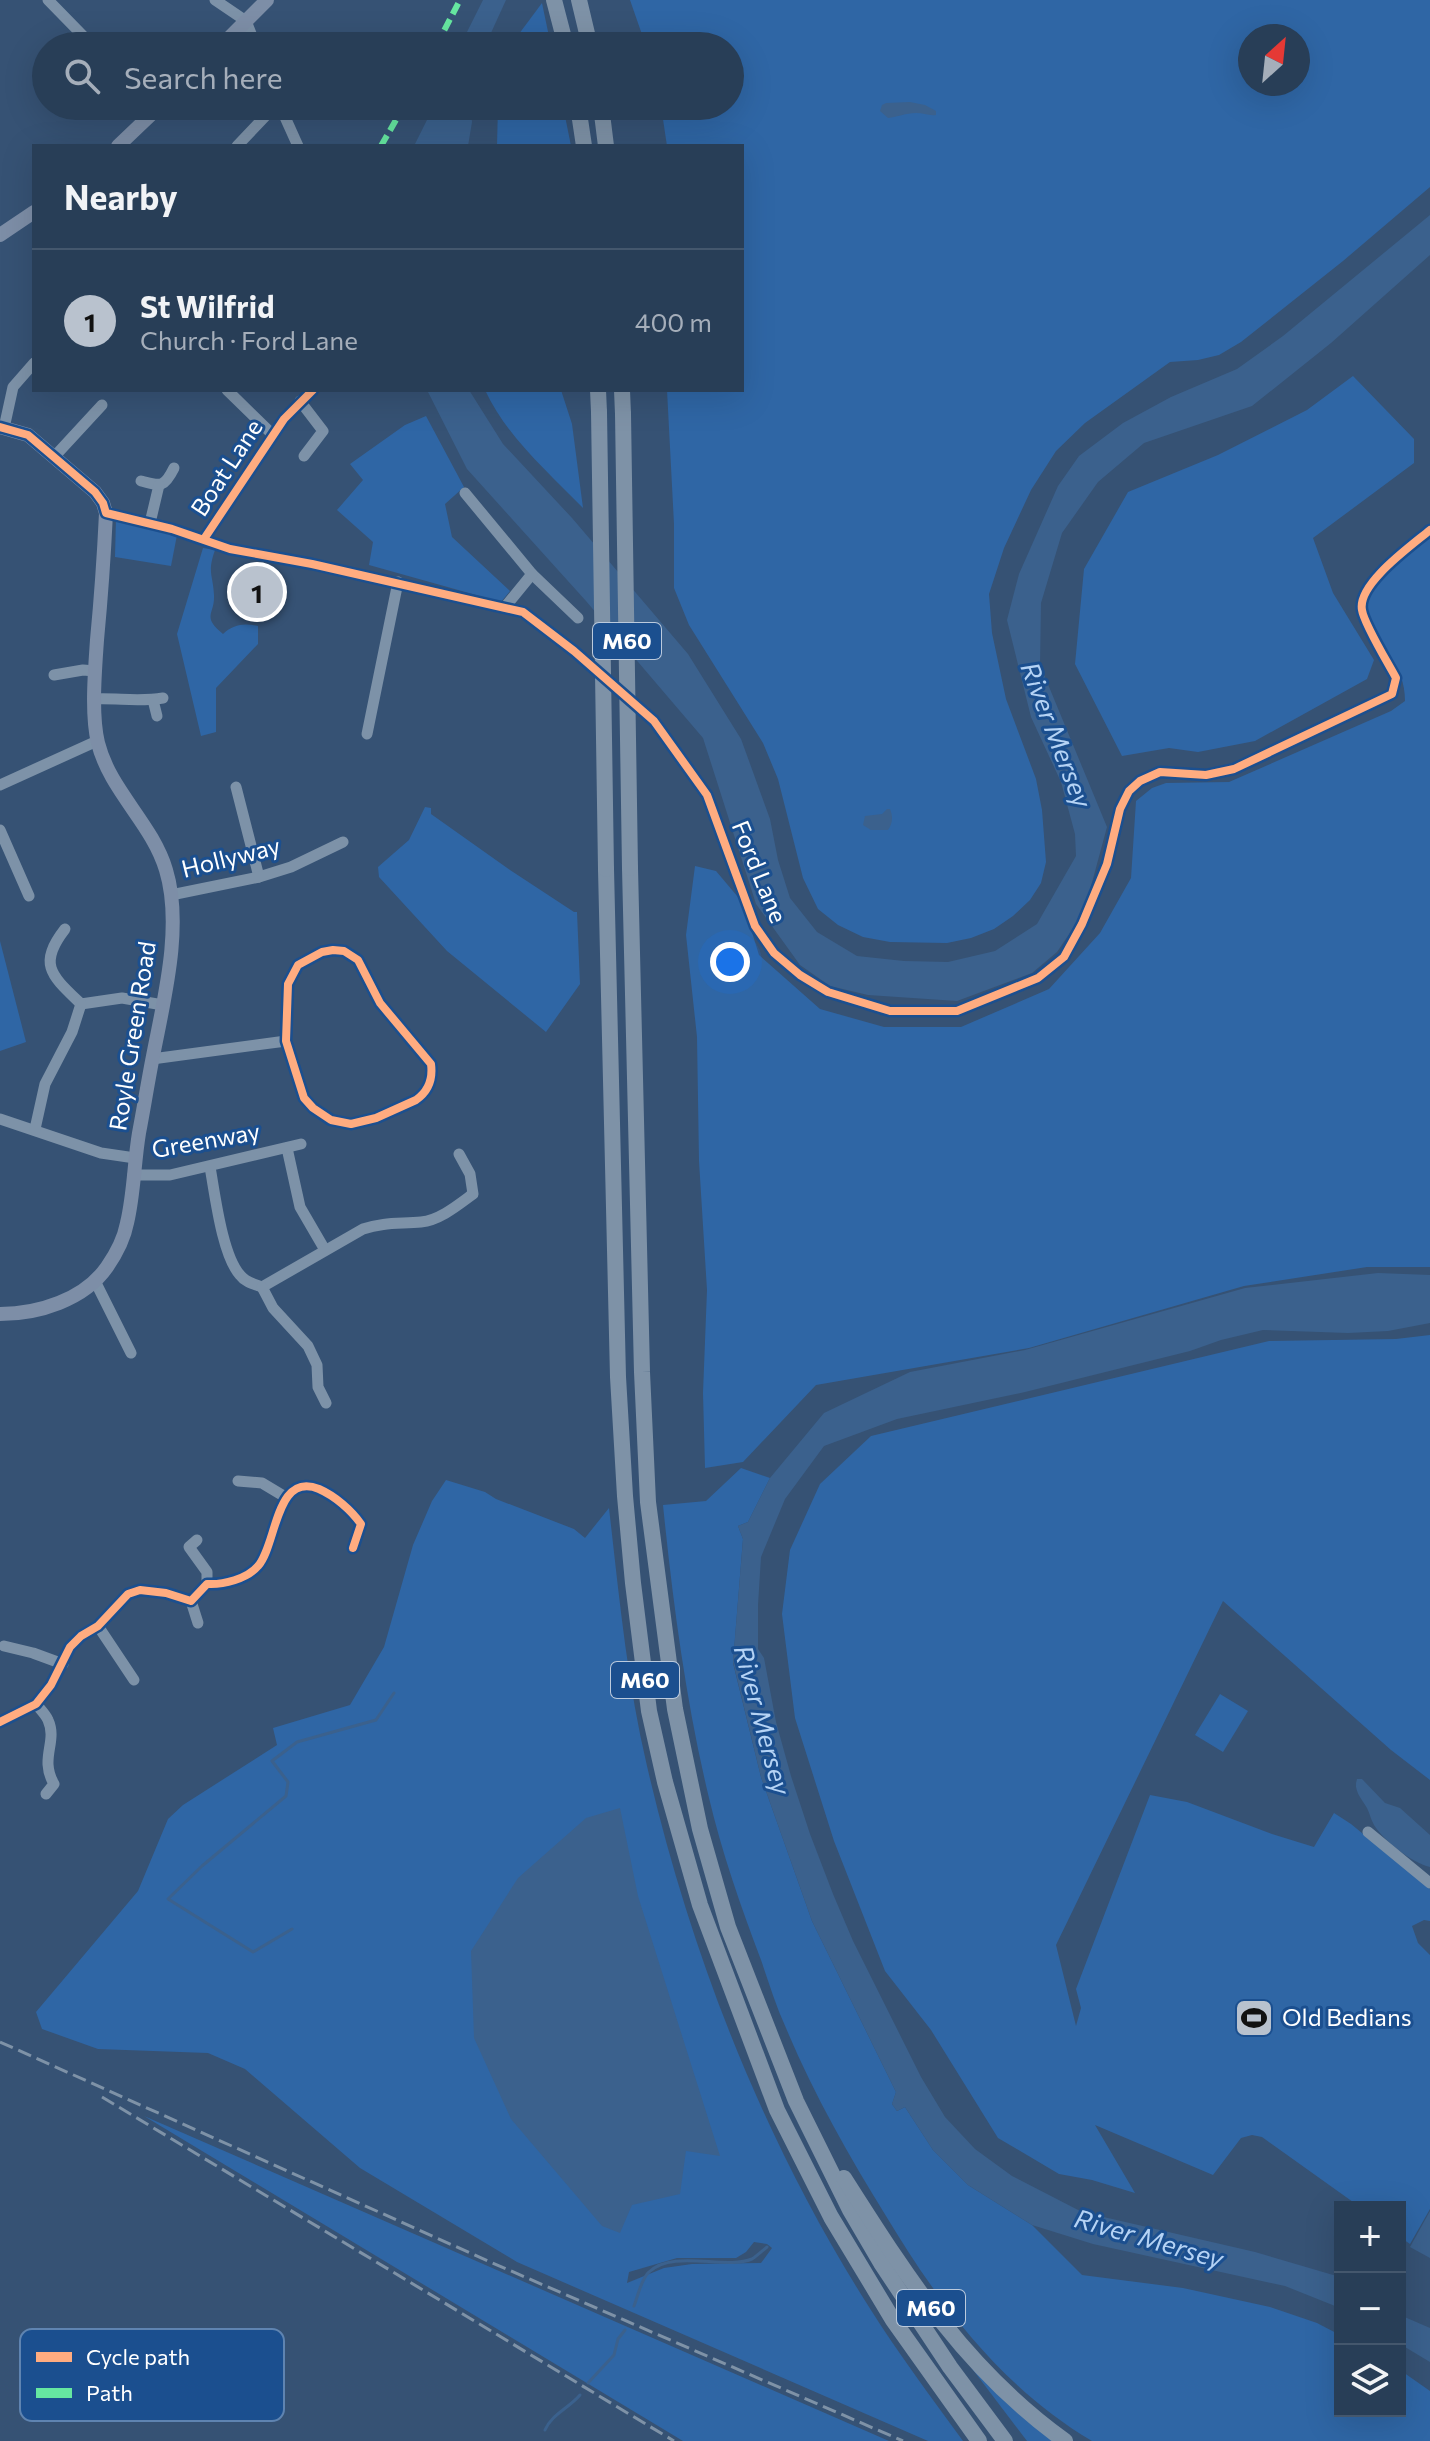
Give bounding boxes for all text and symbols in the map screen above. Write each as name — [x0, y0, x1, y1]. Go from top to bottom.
north arrow — [1238, 24, 1310, 96]
search box — [32, 32, 744, 120]
icon: search — [60, 54, 104, 98]
text: Search here — [124, 58, 283, 95]
text: Nearby — [64, 175, 178, 217]
text: St Wilfrid — [140, 287, 275, 324]
text: 1 — [84, 306, 96, 337]
text: 400 m — [635, 306, 712, 337]
text: Church · Ford Lane — [140, 324, 358, 355]
street label: Boat Lane — [184, 413, 268, 521]
pin: 1 — [231, 562, 283, 622]
road number: M60 — [593, 623, 661, 659]
water label: River Mersey — [1015, 657, 1100, 813]
street label: Ford Lane — [727, 816, 794, 927]
street label: Hollyway — [178, 830, 283, 883]
street label: Royle Green Road — [102, 939, 161, 1133]
your location — [710, 942, 750, 982]
street label: Greenway — [149, 1116, 262, 1163]
water label: River Mersey — [729, 1642, 799, 1799]
road number: M60 — [611, 1662, 679, 1698]
sports icon: Old Bedians — [1233, 1997, 1275, 2039]
place label: Old Bedians — [1282, 2002, 1412, 2031]
map controls — [1334, 2201, 1406, 2417]
button: + — [1334, 2201, 1406, 2273]
water label: River Mersey — [1071, 2202, 1229, 2274]
button: − — [1334, 2273, 1406, 2345]
road number: M60 — [897, 2290, 965, 2326]
legend — [20, 2329, 284, 2421]
text: Cycle path — [86, 2343, 190, 2370]
button: layers — [1334, 2345, 1406, 2417]
text: Path — [86, 2379, 133, 2406]

